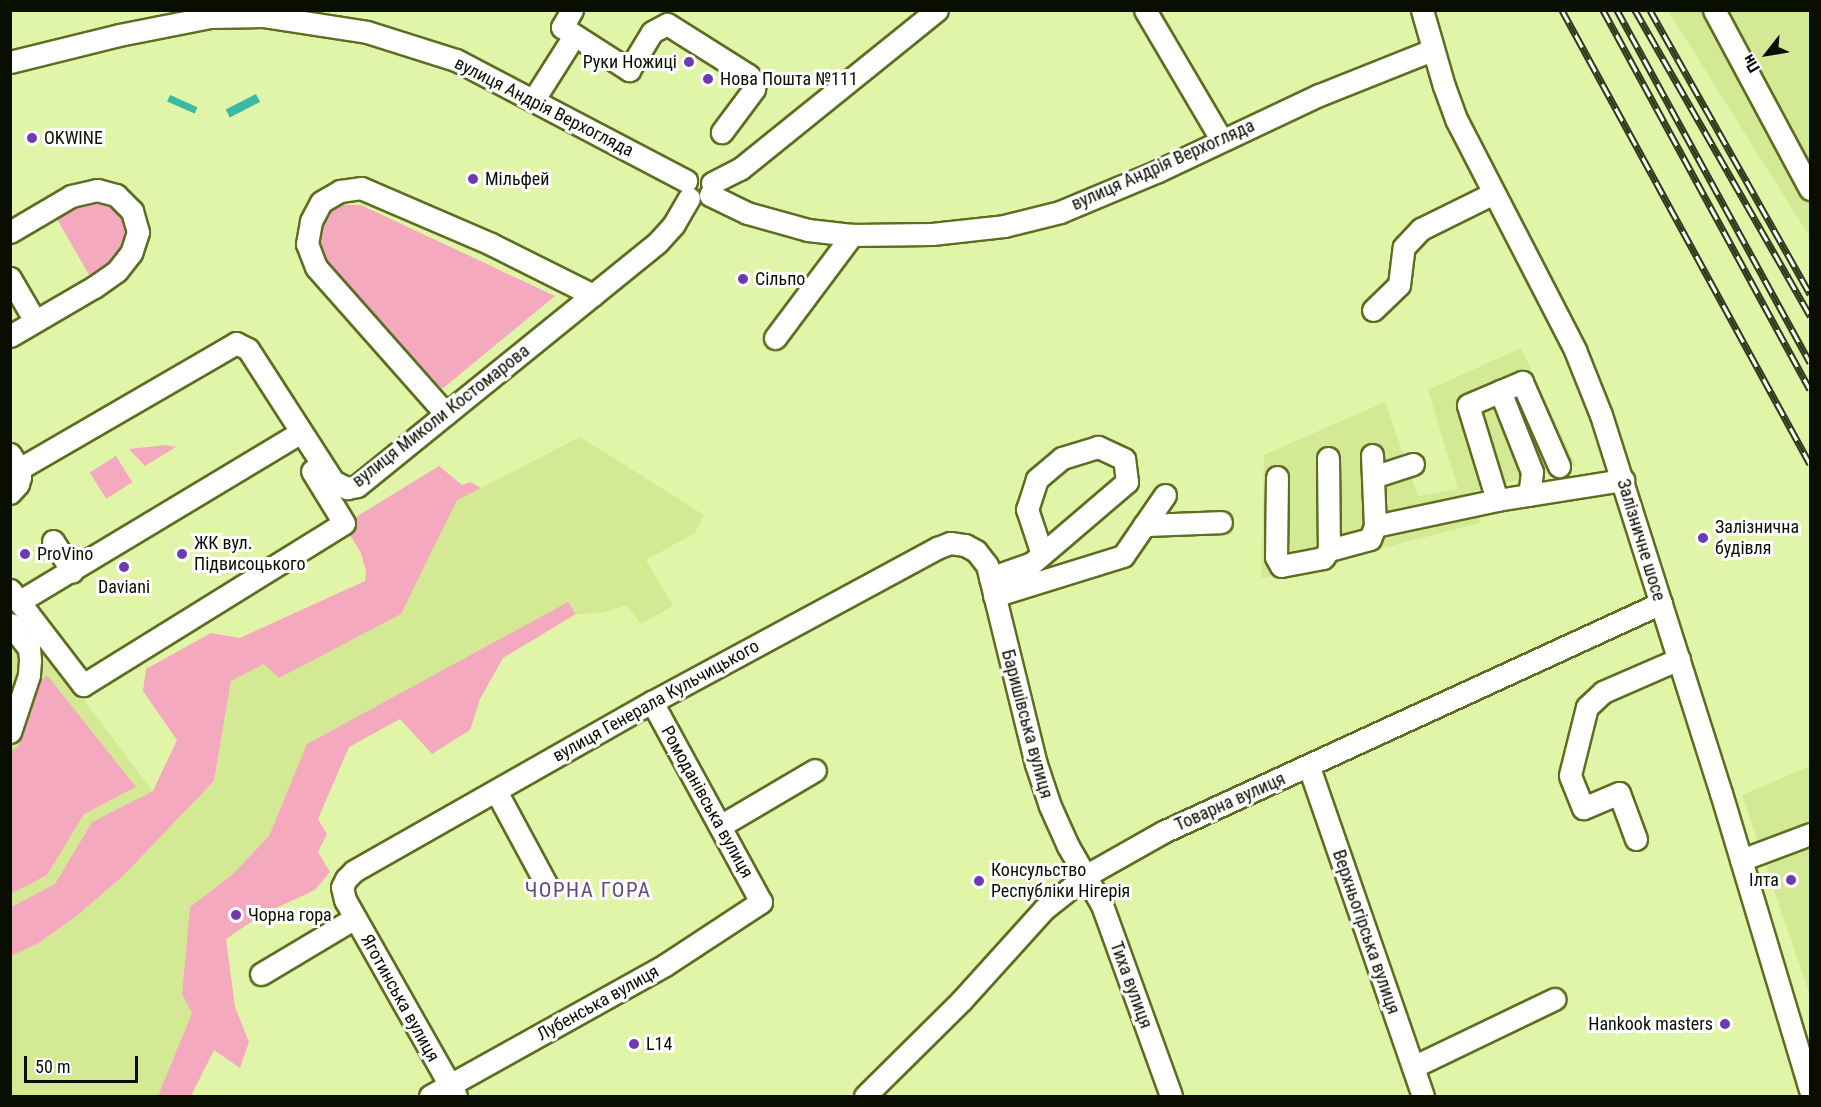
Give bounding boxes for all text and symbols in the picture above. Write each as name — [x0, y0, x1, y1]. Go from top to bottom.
north arrow — [1737, 24, 1797, 84]
place label: Руки Ножиці — [583, 51, 677, 73]
text: Пн — [1738, 51, 1764, 76]
street label: вулиця Андрія Верхогляда — [451, 52, 637, 162]
marker: Руки Ножиці — [682, 55, 696, 69]
place label: Нова Пошта №111 — [720, 68, 858, 90]
marker: Нова Пошта №111 — [701, 72, 715, 86]
street label: вулиця Андрія Верхогляда — [1068, 115, 1258, 215]
place label: OKWINE — [44, 127, 103, 149]
marker: OKWINE — [25, 131, 39, 145]
place label: Мільфей — [485, 168, 549, 190]
marker: Мільфей — [466, 172, 480, 186]
place label: Сільпо — [755, 268, 805, 290]
marker: Сільпо — [736, 272, 750, 286]
street label: вулиця Миколи Костомарова — [348, 340, 534, 492]
street label: Залізничне шосе — [1612, 476, 1670, 604]
place label: Залізнична будівля — [1715, 517, 1799, 560]
marker: Залізнична будівля — [1696, 531, 1710, 545]
place label: ЖК вул. Підвисоцького — [194, 533, 306, 576]
place label: ProVino — [37, 543, 93, 565]
marker: ProVino — [18, 547, 32, 561]
marker: ЖК вул. Підвисоцького — [175, 547, 189, 561]
marker: Daviani — [117, 560, 131, 574]
place label: Daviani — [98, 576, 150, 598]
street label: вулиця Генерала Кульчицького — [549, 635, 763, 767]
street label: Баришівська вулиця — [997, 647, 1057, 801]
street label: Ромоданівська вулиця — [656, 722, 758, 882]
street label: Товарна вулиця — [1171, 768, 1289, 836]
street label: Верхньогірська вулиця — [1328, 847, 1404, 1017]
place label: Консульство Республіки Нігерія — [991, 860, 1130, 902]
place label: Ілта — [1749, 869, 1779, 891]
marker: Ілта — [1784, 873, 1798, 887]
marker: Консульство Республіки Нігерія — [972, 874, 986, 888]
district label: ЧОРНА ГОРА — [525, 877, 651, 903]
place label: Чорна гора — [248, 904, 332, 926]
marker: Чорна гора — [229, 908, 243, 922]
street label: Яготинська вулиця — [356, 930, 444, 1066]
street label: Тиха вулиця — [1105, 939, 1157, 1031]
street label: Лубенська вулиця — [533, 961, 663, 1045]
place label: Hankook masters — [1588, 1013, 1713, 1035]
marker: Hankook masters — [1718, 1017, 1732, 1031]
place label: L14 — [646, 1033, 672, 1055]
marker: L14 — [627, 1037, 641, 1051]
scale bar — [27, 1044, 141, 1082]
text: 50 m — [35, 1056, 70, 1077]

